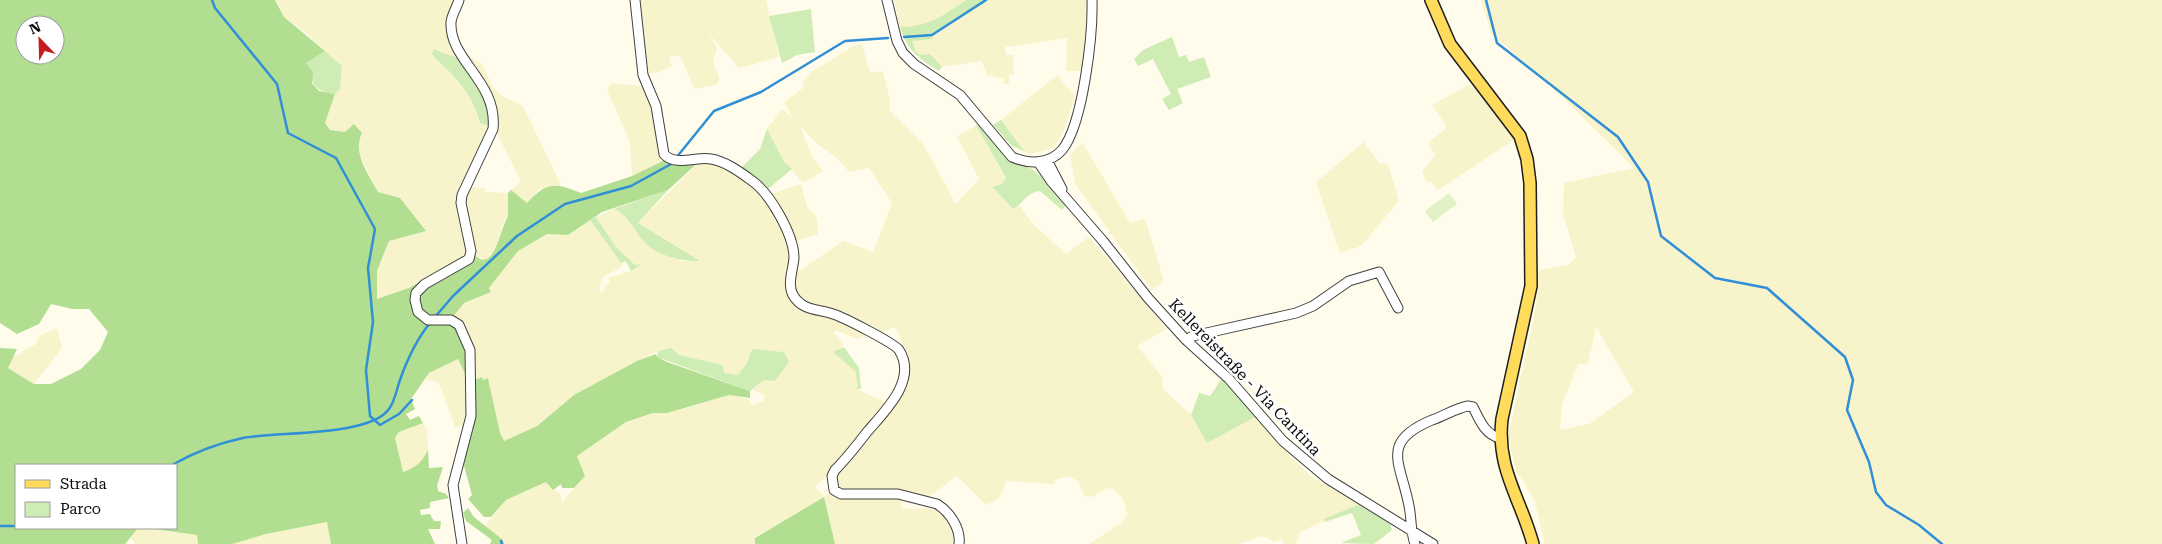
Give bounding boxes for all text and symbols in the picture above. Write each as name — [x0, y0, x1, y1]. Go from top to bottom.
north arrow — [15, 15, 65, 65]
text: N — [27, 18, 43, 38]
street label: Kellereistraße - Via Cantina — [1165, 294, 1325, 460]
legend — [15, 464, 178, 529]
text: Strada — [60, 475, 107, 493]
text: Parco — [60, 500, 101, 518]

